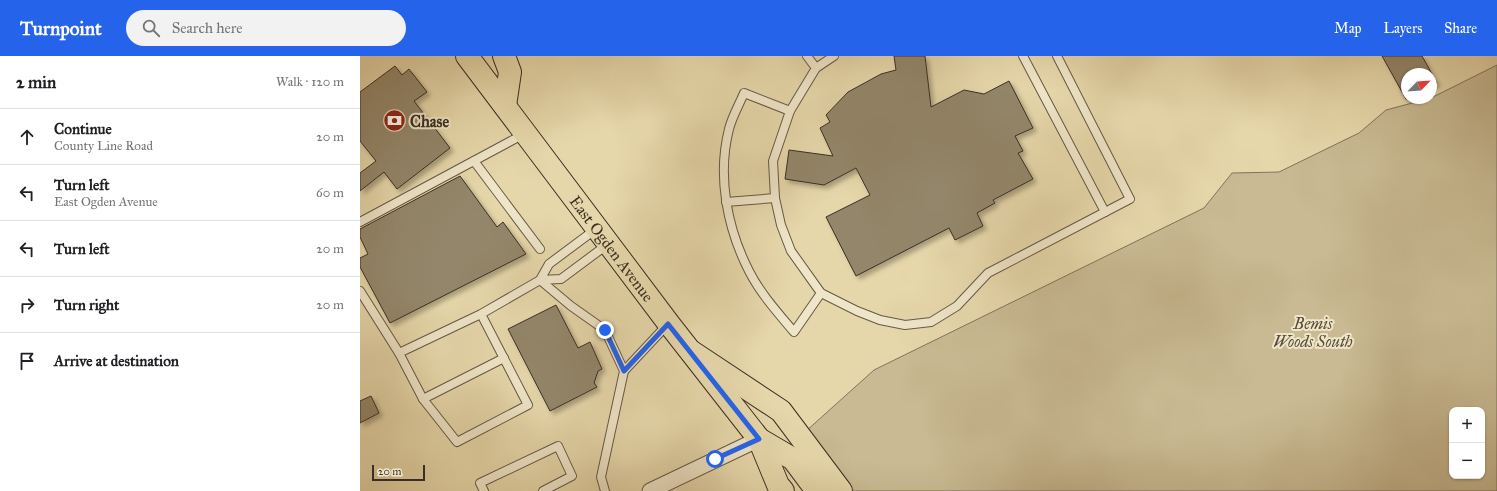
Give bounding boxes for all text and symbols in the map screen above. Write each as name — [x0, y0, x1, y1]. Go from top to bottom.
search box — [126, 10, 406, 46]
text: Turnpoint — [20, 17, 102, 40]
icon: search — [140, 17, 162, 39]
text: Search here — [172, 19, 243, 37]
text: Map — [1334, 20, 1362, 37]
text: Layers — [1384, 20, 1422, 37]
text: Share — [1444, 20, 1477, 37]
north arrow — [1401, 68, 1437, 104]
text: 2 min — [16, 72, 56, 93]
text: Walk · 120 m — [276, 74, 344, 90]
bank icon: Chase — [382, 108, 408, 134]
place label: Chase — [410, 112, 449, 131]
text: Continue — [54, 120, 112, 138]
icon: ahead — [16, 126, 38, 148]
text: 20 m — [316, 129, 344, 145]
text: County Line Road — [54, 138, 153, 154]
text: Turn left — [54, 176, 110, 194]
icon: left — [16, 182, 38, 204]
text: 60 m — [316, 185, 344, 201]
street label: East Ogden Avenue — [566, 192, 658, 305]
text: East Ogden Avenue — [54, 194, 158, 210]
icon: left — [16, 238, 38, 260]
text: Turn left — [54, 240, 110, 258]
text: 20 m — [316, 241, 344, 257]
icon: right — [16, 294, 38, 316]
text: Turn right — [54, 296, 119, 314]
text: 20 m — [316, 297, 344, 313]
park label: Bemis Woods South — [1273, 314, 1353, 351]
route end — [596, 321, 614, 339]
icon: arrive — [16, 350, 38, 372]
text: Arrive at destination — [54, 352, 179, 370]
map controls — [1449, 407, 1485, 479]
button: + — [1449, 407, 1485, 443]
button: − — [1449, 443, 1485, 479]
route start — [706, 450, 724, 468]
scale bar — [372, 463, 425, 482]
text: 20 m — [378, 465, 401, 478]

